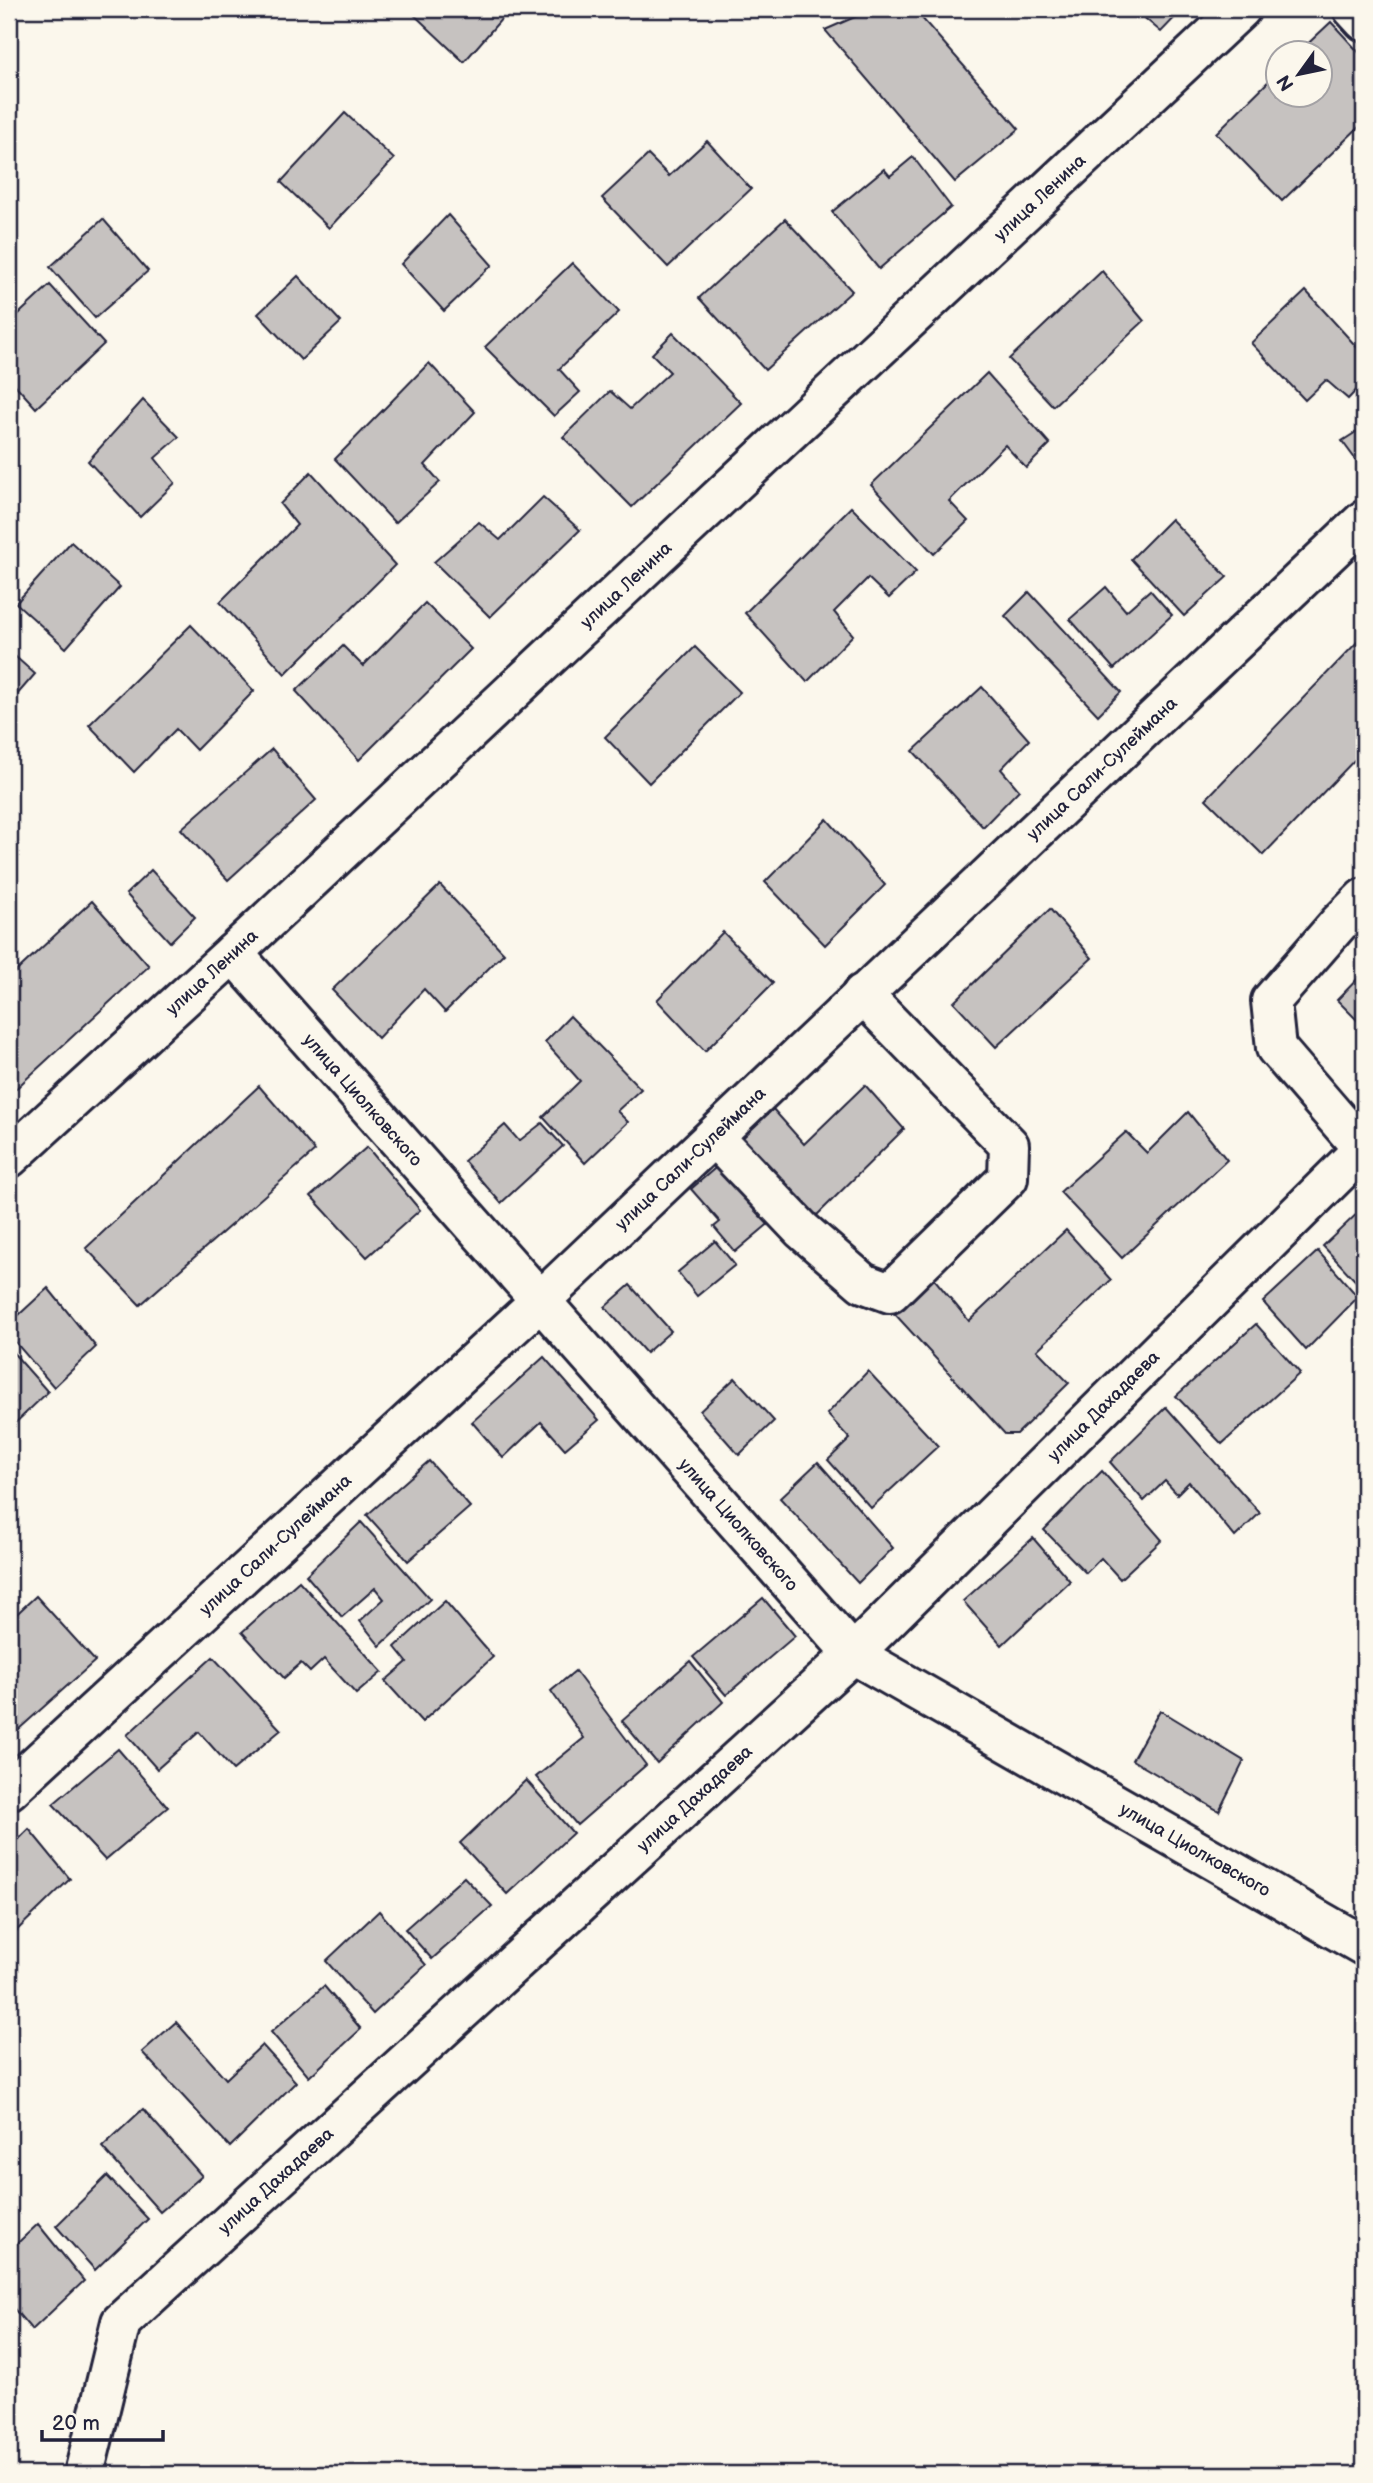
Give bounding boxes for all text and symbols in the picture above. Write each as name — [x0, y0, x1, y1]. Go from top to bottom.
north arrow — [1264, 38, 1334, 108]
text: N — [1272, 70, 1300, 95]
street label: улица Ленина — [990, 150, 1090, 246]
street label: улица Ленина — [576, 537, 677, 633]
street label: улица Сали-Сулеймана — [1023, 693, 1182, 845]
street label: улица Ленина — [162, 925, 263, 1020]
street label: улица Циолковского — [298, 1030, 427, 1171]
street label: улица Сали-Сулеймана — [611, 1083, 770, 1235]
street label: улица Дахадаева — [1044, 1346, 1164, 1466]
street label: улица Циолковского — [674, 1454, 802, 1595]
street label: улица Сали-Сулеймана — [195, 1470, 356, 1620]
street label: улица Дахадаева — [633, 1741, 757, 1857]
street label: улица Циолковского — [1116, 1799, 1274, 1901]
street label: улица Дахадаева — [214, 2123, 338, 2239]
scale bar — [42, 2399, 163, 2443]
text: 20 m — [52, 2411, 100, 2436]

